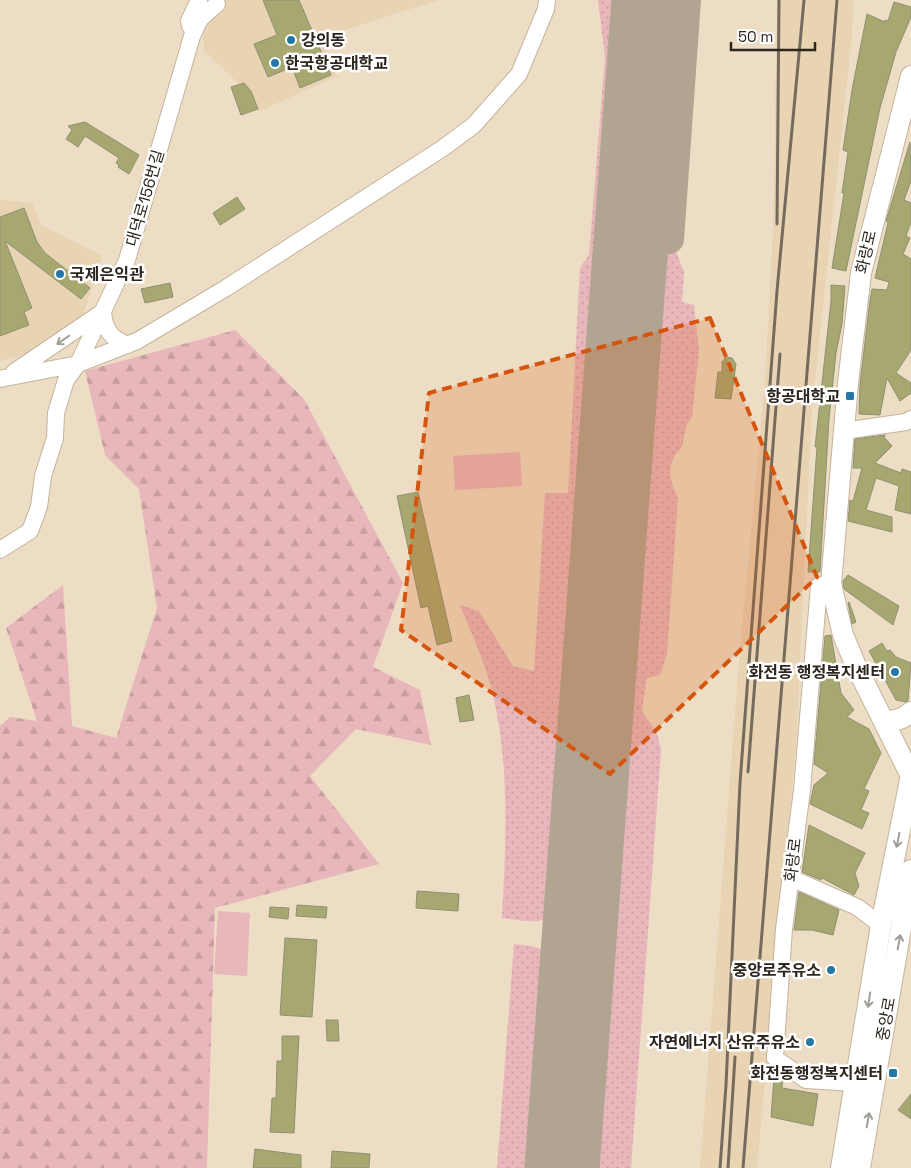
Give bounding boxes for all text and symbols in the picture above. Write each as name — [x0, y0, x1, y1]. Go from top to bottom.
scale bar — [731, 20, 815, 52]
text: 50 m — [738, 27, 773, 46]
place label: 강의동 — [301, 30, 345, 51]
marker: 강의동 — [285, 34, 297, 46]
place label: 한국항공대학교 — [285, 53, 388, 74]
marker: 한국항공대학교 — [269, 57, 281, 69]
street label: 대덕로156번길 — [121, 147, 169, 249]
street label: 화랑로 — [851, 228, 881, 276]
place label: 국제은익관 — [70, 264, 144, 285]
marker: 국제은익관 — [54, 268, 66, 280]
one-way arrow — [56, 335, 70, 345]
place label: 항공대학교 — [766, 386, 840, 407]
marker: 항공대학교 — [844, 390, 856, 402]
place label: 화전동 행정복지센터 — [748, 662, 885, 683]
marker: 화전동 행정복지센터 — [889, 666, 901, 678]
one-way arrow — [893, 831, 902, 847]
street label: 화랑로 — [780, 837, 806, 883]
one-way arrow — [894, 935, 904, 951]
place label: 중앙로주유소 — [733, 960, 821, 981]
marker: 중앙로주유소 — [825, 964, 837, 976]
one-way arrow — [863, 991, 873, 1007]
street label: 중앙로 — [872, 995, 900, 1043]
place label: 자연에너지 산유주유소 — [649, 1032, 800, 1053]
marker: 자연에너지 산유주유소 — [804, 1036, 816, 1048]
place label: 화전동행정복지센터 — [751, 1063, 883, 1084]
marker: 화전동행정복지센터 — [887, 1067, 899, 1079]
one-way arrow — [864, 1112, 874, 1128]

